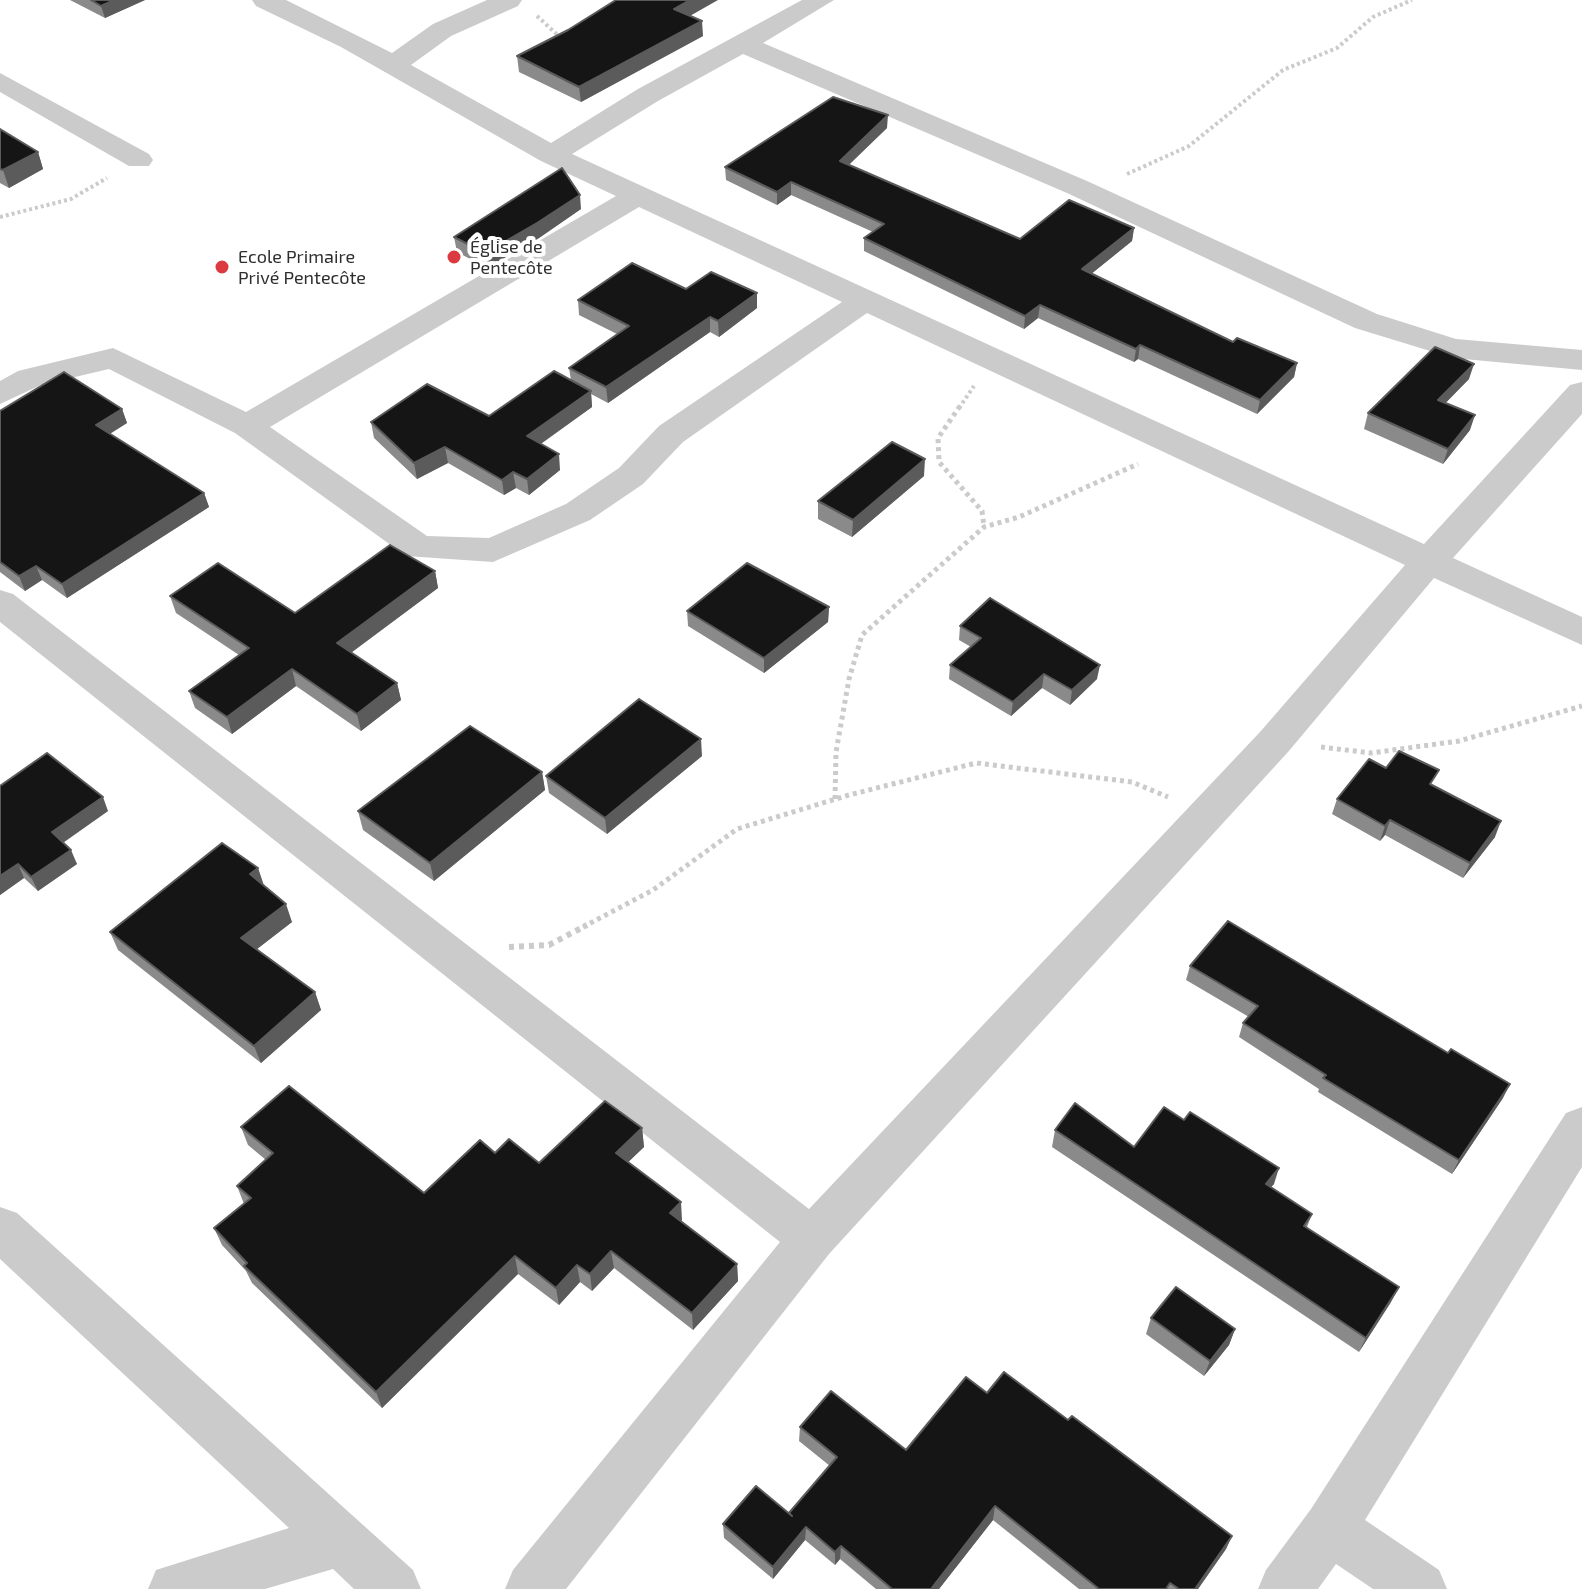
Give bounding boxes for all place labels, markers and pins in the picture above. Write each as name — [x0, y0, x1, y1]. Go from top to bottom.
place label: Église de Pentecôte — [470, 236, 553, 278]
place label: Ecole Primaire Privé Pentecôte — [238, 246, 366, 288]
marker: Église de Pentecôte — [445, 248, 463, 266]
marker: Ecole Primaire Privé Pentecôte — [213, 258, 231, 276]

